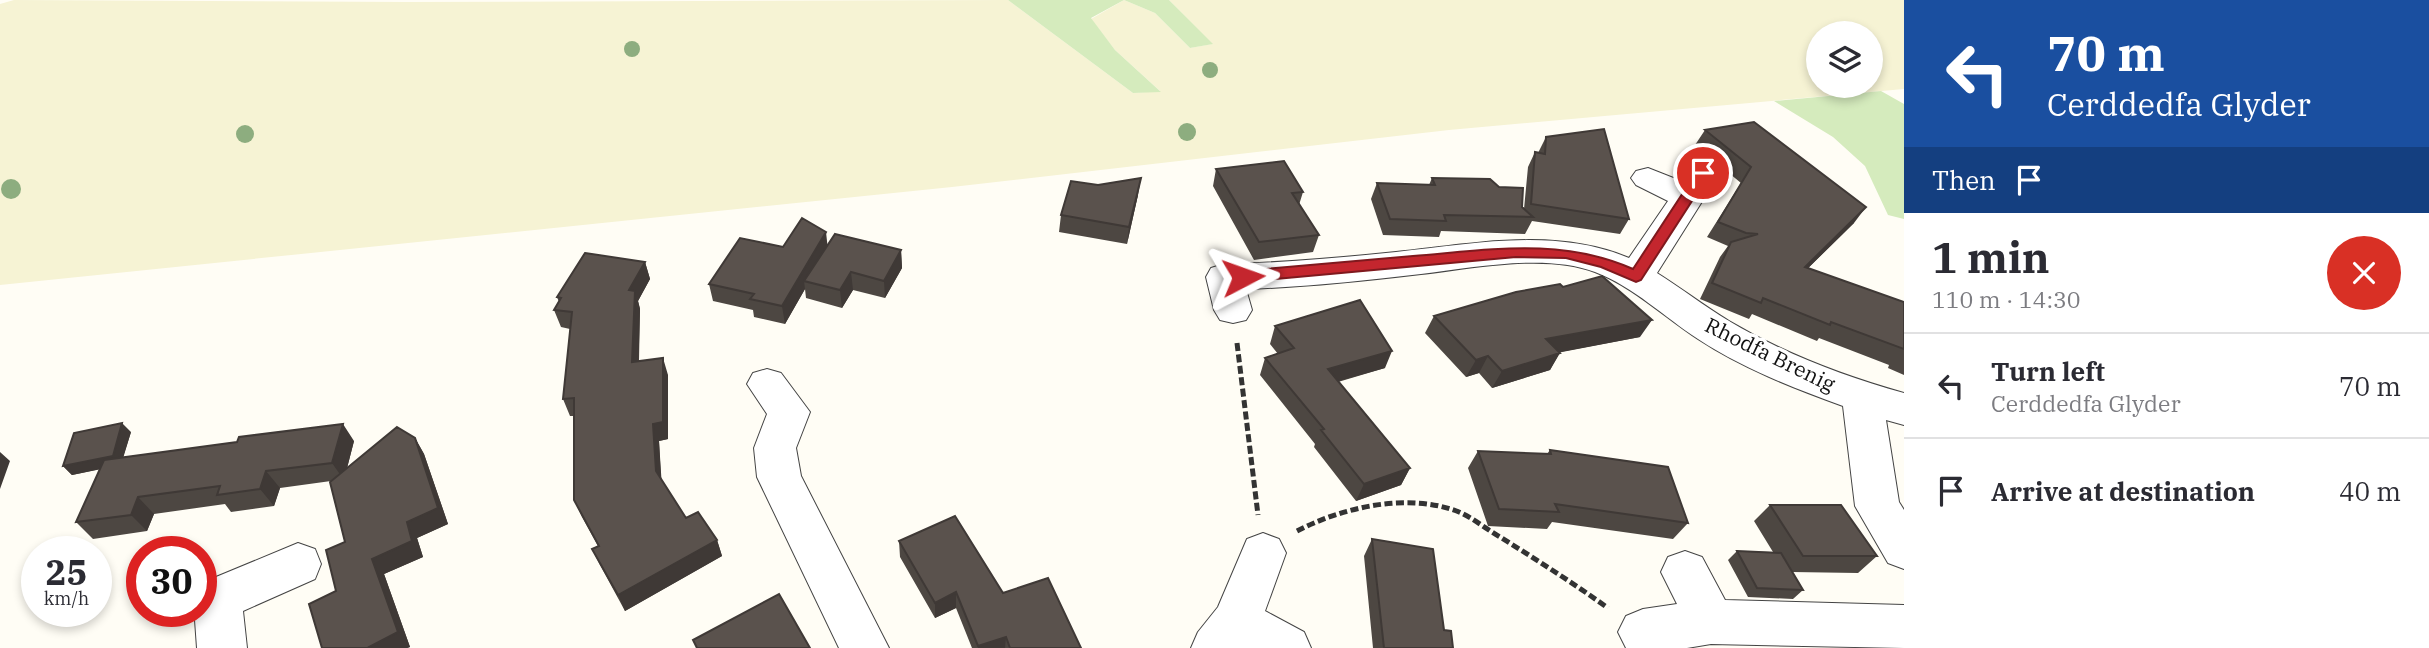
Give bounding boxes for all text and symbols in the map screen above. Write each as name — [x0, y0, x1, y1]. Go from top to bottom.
map controls — [1806, 21, 1883, 98]
button: layers — [1806, 21, 1883, 98]
text: 70 m — [2047, 21, 2165, 84]
icon: left — [1932, 28, 2023, 119]
text: Cerddedfa Glyder — [2047, 83, 2311, 125]
pin — [1673, 143, 1733, 203]
icon: arrive — [1684, 154, 1722, 192]
icon: arrive — [2010, 161, 2048, 199]
text: Then — [1932, 163, 1996, 197]
text: 1 min — [1932, 230, 2050, 285]
button: close — [2327, 236, 2401, 310]
position arrow — [1206, 240, 1280, 314]
text: 110 m · 14:30 — [1932, 284, 2081, 314]
street label: Rhodfa Brenig — [1701, 310, 1841, 398]
text: Turn left — [1991, 354, 2105, 388]
icon: left — [1932, 367, 1970, 405]
text: 70 m — [2339, 369, 2401, 403]
text: Cerddedfa Glyder — [1991, 388, 2181, 418]
icon: arrive — [1932, 472, 1970, 510]
text: Arrive at destination — [1991, 474, 2255, 508]
text: 40 m — [2339, 474, 2401, 508]
speed limit sign: 30 — [126, 536, 217, 627]
text: 25 — [45, 549, 88, 595]
text: km/h — [44, 587, 89, 610]

